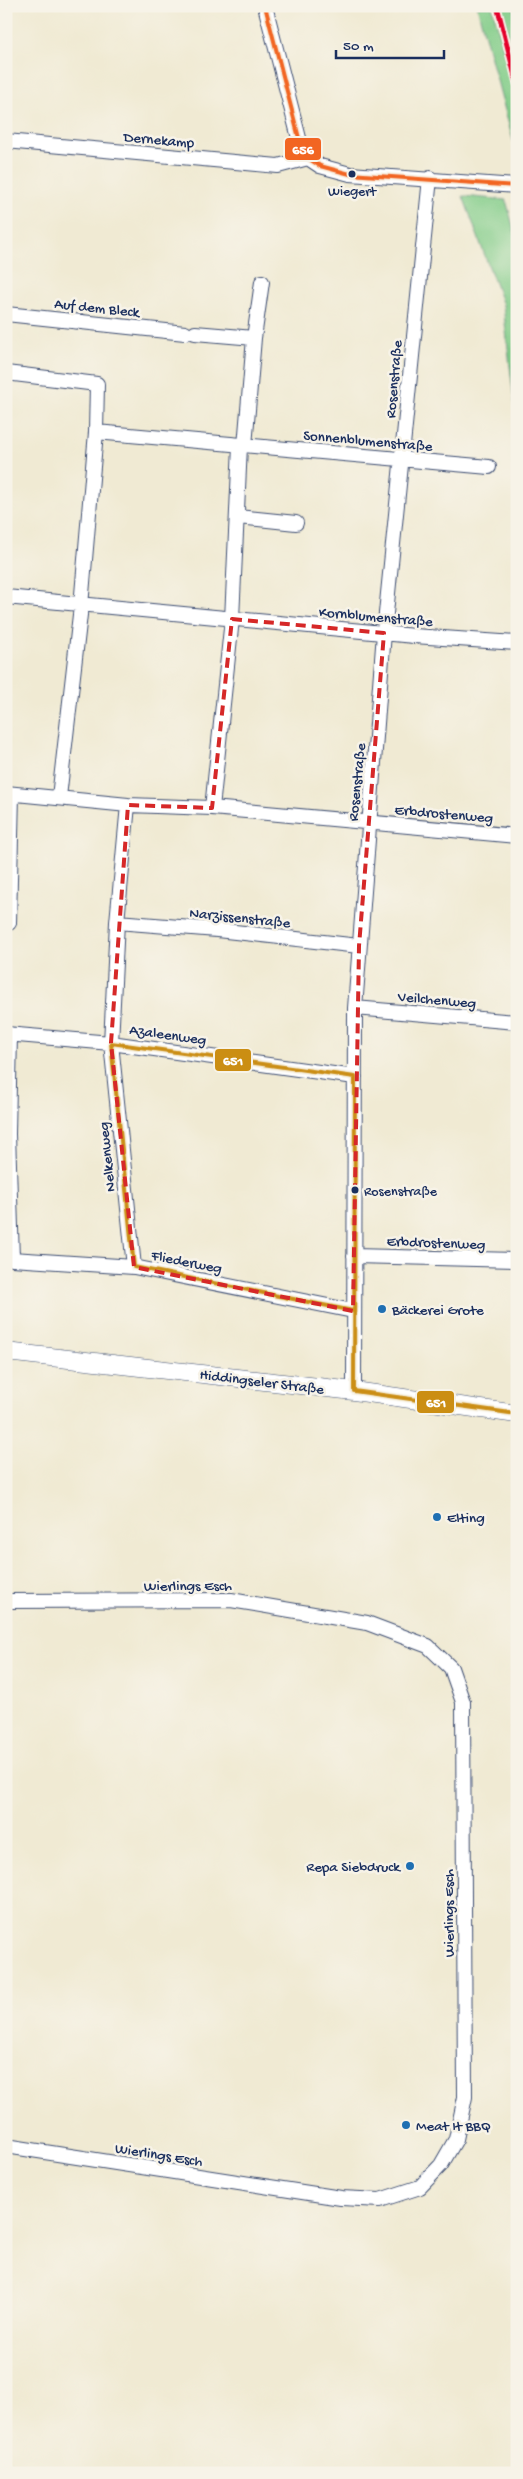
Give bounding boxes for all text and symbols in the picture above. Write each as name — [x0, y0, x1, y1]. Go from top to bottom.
scale bar — [336, 28, 443, 60]
text: 50 m — [343, 38, 374, 56]
street label: Dernekamp — [122, 129, 195, 153]
line badge: 656 — [284, 137, 322, 161]
text: 656 — [292, 143, 315, 160]
marker: Wiegert — [347, 169, 357, 179]
place label: Wiegert — [328, 184, 377, 201]
street label: Auf dem Bleck — [53, 296, 141, 323]
street label: Rosenstraße — [383, 339, 407, 419]
street label: Sonnenblumenstraße — [302, 427, 434, 457]
street label: Kornblumenstraße — [318, 604, 434, 632]
street label: Rosenstraße — [345, 742, 371, 822]
street label: Erbdrostenweg — [394, 802, 494, 828]
street label: Narzissenstraße — [188, 905, 291, 933]
street label: Veilchenweg — [396, 989, 477, 1013]
street label: Azaleenweg — [128, 1022, 207, 1050]
line badge: 651 — [214, 1048, 252, 1072]
text: 651 — [223, 1054, 243, 1071]
street label: Nelkenweg — [95, 1121, 121, 1193]
place label: Rosenstraße — [364, 1184, 438, 1201]
marker: Rosenstraße — [350, 1185, 360, 1195]
street label: Erbdrostenweg — [386, 1233, 486, 1255]
street label: Fliederweg — [149, 1247, 224, 1279]
place label: Bäckerei Grote — [391, 1302, 484, 1320]
marker: Bäckerei Grote — [376, 1303, 388, 1315]
street label: Hiddingseler Straße — [199, 1366, 325, 1400]
line badge: 651 — [416, 1390, 455, 1414]
text: 651 — [426, 1396, 446, 1413]
place label: Elting — [447, 1510, 485, 1528]
marker: Elting — [431, 1511, 443, 1523]
street label: Wierlings Esch — [144, 1578, 232, 1596]
place label: Repa Siebdruck — [306, 1859, 401, 1877]
marker: Repa Siebdruck — [404, 1860, 416, 1872]
street label: Wierlings Esch — [441, 1869, 459, 1957]
place label: Meat It BBQ — [416, 2118, 491, 2136]
marker: Meat It BBQ — [400, 2119, 412, 2131]
street label: Wierlings Esch — [114, 2140, 204, 2172]

